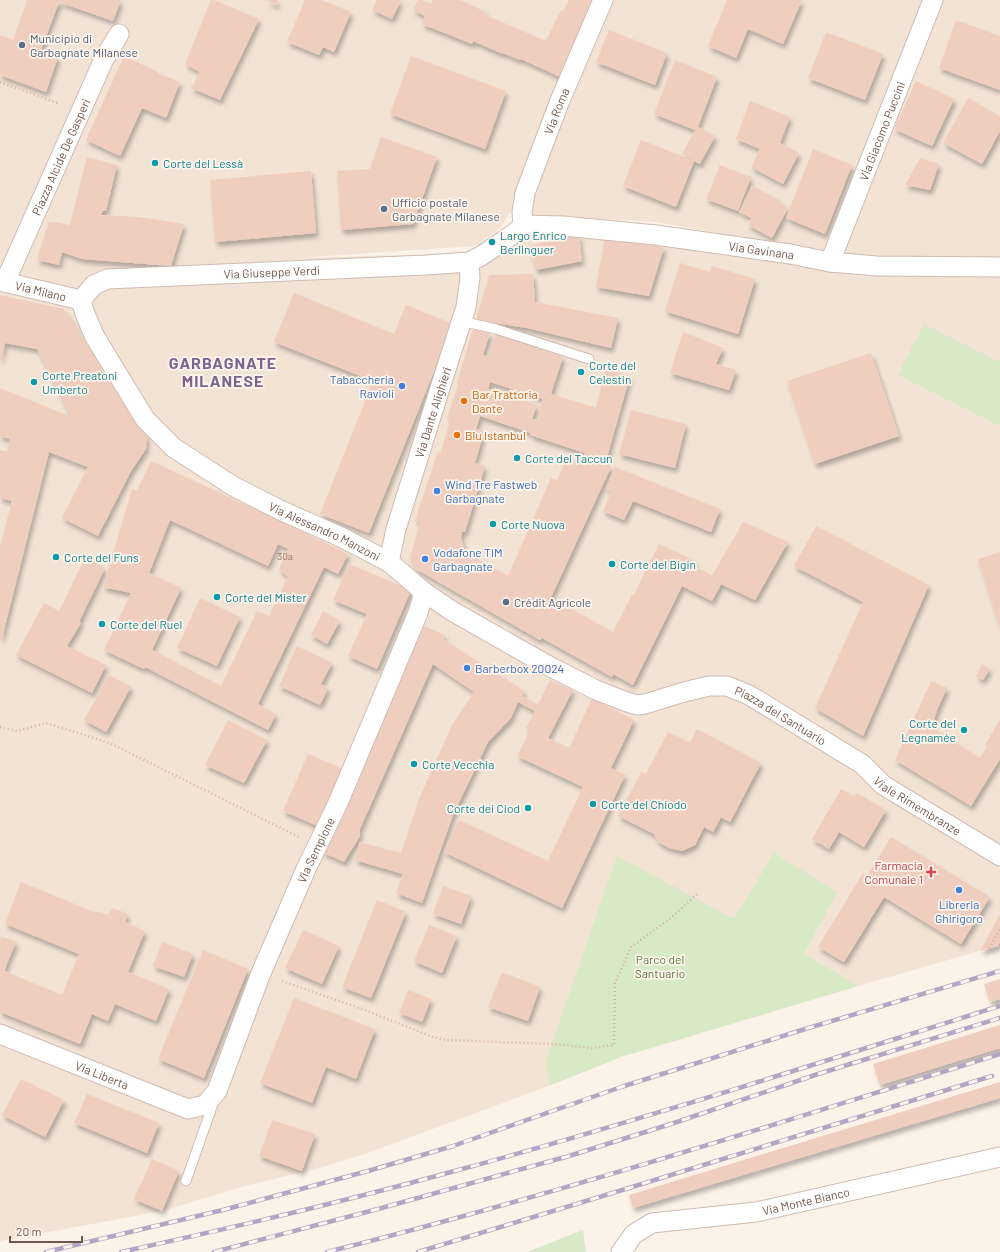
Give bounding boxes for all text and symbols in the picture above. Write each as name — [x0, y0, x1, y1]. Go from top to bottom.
place label: Municipio di Garbagnate Milanese — [30, 31, 138, 59]
marker: Municipio di Garbagnate Milanese — [17, 40, 27, 50]
street label: Via Giacomo Puccini — [856, 79, 907, 182]
street label: Via Roma — [541, 86, 572, 136]
street label: Piazza Alcide De Gasperi — [29, 96, 93, 217]
place label: Corte del Lessà — [163, 156, 243, 170]
marker: Corte del Lessà — [150, 158, 160, 168]
place label: Ufficio postale Garbagnate Milanese — [392, 195, 500, 223]
marker: Ufficio postale Garbagnate Milanese — [379, 204, 389, 214]
place label: Largo Enrico Berlinguer — [500, 228, 566, 256]
marker: Largo Enrico Berlinguer — [487, 237, 497, 247]
street label: Via Gavinana — [728, 238, 796, 262]
street label: Via Giuseppe Verdi — [223, 263, 320, 281]
street label: Via Milano — [14, 278, 68, 303]
district label: GARBAGNATE MILANESE — [169, 353, 277, 390]
place label: Corte del Celestin — [589, 358, 636, 386]
street label: Via Dante Alighieri — [412, 365, 453, 460]
marker: Corte del Celestin — [576, 367, 586, 377]
place label: Corte Preatoni Umberto — [42, 368, 117, 396]
place label: Tabaccheria Ravioli — [330, 372, 394, 400]
marker: Corte Preatoni Umberto — [29, 377, 39, 387]
marker: Tabaccheria Ravioli — [397, 381, 407, 391]
place label: Bar Trattoria Dante — [472, 387, 538, 415]
marker: Bar Trattoria Dante — [459, 396, 469, 406]
place label: Blu Istanbul — [465, 428, 526, 442]
marker: Blu Istanbul — [452, 430, 462, 440]
place label: Corte del Taccun — [525, 451, 613, 465]
marker: Corte del Taccun — [512, 453, 522, 463]
place label: Wind Tre Fastweb Garbagnate — [445, 477, 537, 505]
marker: Wind Tre Fastweb Garbagnate — [432, 486, 442, 496]
street label: Via Alessandro Manzoni — [267, 499, 383, 563]
place label: Corte Nuova — [501, 517, 565, 531]
marker: Corte Nuova — [488, 519, 498, 529]
place label: Vodafone TIM Garbagnate — [433, 545, 503, 573]
place label: Corte del Funs — [64, 550, 139, 564]
house number: 30a — [277, 550, 293, 562]
marker: Corte del Funs — [51, 552, 61, 562]
marker: Vodafone TIM Garbagnate — [420, 554, 430, 564]
place label: Corte del Bigin — [620, 557, 696, 571]
marker: Corte del Bigin — [607, 559, 617, 569]
place label: Corte del Mister — [225, 590, 307, 604]
marker: Corte del Mister — [212, 592, 222, 602]
place label: Crédit Agricole — [514, 595, 591, 609]
marker: Crédit Agricole — [501, 597, 511, 607]
place label: Corte del Ruel — [110, 617, 182, 631]
marker: Corte del Ruel — [97, 619, 107, 629]
place label: Barberbox 20024 — [475, 661, 564, 675]
marker: Barberbox 20024 — [462, 663, 472, 673]
street label: Piazza del Santuario — [733, 683, 829, 748]
place label: Corte del Legnamée — [901, 716, 956, 744]
marker: Corte del Legnamée — [959, 725, 969, 735]
place label: Corte Vecchia — [422, 757, 494, 771]
marker: Corte Vecchia — [409, 759, 419, 769]
street label: Viale Rimembranze — [871, 773, 964, 838]
place label: Corte del Chiodo — [601, 797, 687, 811]
marker: Corte del Chiodo — [588, 799, 598, 809]
place label: Corte dei Ciod — [447, 801, 520, 815]
marker: Corte dei Ciod — [523, 803, 533, 813]
street label: Via Sempione — [294, 815, 337, 885]
place label: Farmacia Comunale 1 — [864, 858, 923, 886]
marker: Farmacia Comunale 1 — [926, 867, 936, 877]
marker: Libreria Ghirigoro — [954, 885, 964, 895]
place label: Libreria Ghirigoro — [935, 897, 983, 925]
park label: Parco del Santuario — [635, 952, 685, 980]
street label: Via Libertà — [73, 1058, 131, 1092]
street label: Via Monte Bianco — [761, 1184, 851, 1217]
scale bar — [10, 1218, 82, 1244]
text: 20 m — [16, 1224, 42, 1238]

